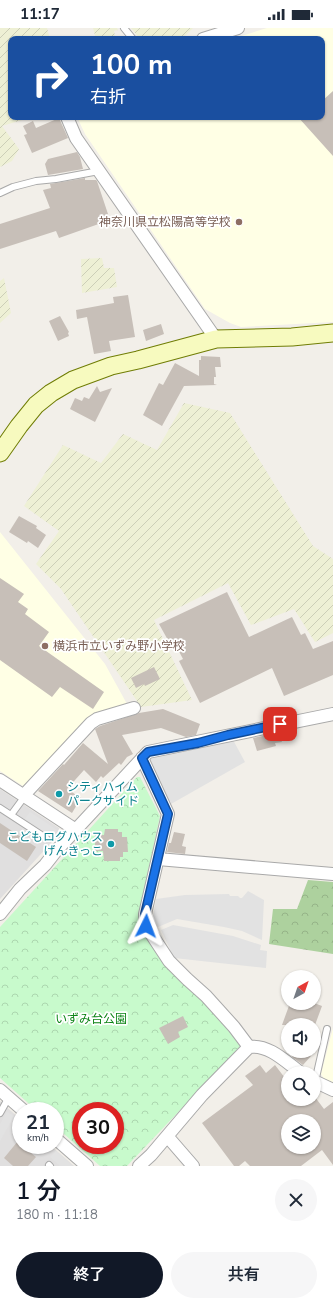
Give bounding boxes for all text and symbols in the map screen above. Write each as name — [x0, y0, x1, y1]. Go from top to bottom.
text: 11:17 — [20, 4, 60, 24]
text: 100 m — [90, 46, 173, 84]
icon: right — [24, 52, 76, 104]
text: 右折 — [90, 85, 126, 109]
place label: 神奈川県立松陽高等学校 — [99, 214, 231, 230]
marker: 神奈川県立松陽高等学校 — [234, 217, 244, 227]
place label: 横浜市立いずみ野小学校 — [53, 638, 185, 654]
marker: 横浜市立いずみ野小学校 — [40, 641, 50, 651]
pin — [263, 707, 297, 741]
icon: arrive — [269, 713, 291, 735]
place label: シティハイム パークサイド — [67, 779, 139, 809]
marker: シティハイム パークサイド — [54, 789, 64, 799]
place label: こどもログハウス げんきっこ — [7, 829, 103, 859]
marker: こどもログハウス げんきっこ — [106, 839, 116, 849]
position arrow — [125, 905, 167, 947]
north arrow — [281, 970, 321, 1010]
map controls — [281, 970, 321, 1154]
park label: いずみ台公園 — [55, 1011, 127, 1027]
button: sound — [281, 1018, 321, 1058]
button: search — [281, 1066, 321, 1106]
speed limit sign: 30 — [72, 1102, 124, 1154]
text: 21 — [26, 1109, 50, 1136]
button: layers — [281, 1114, 321, 1154]
text: km/h — [27, 1131, 49, 1145]
text: 1 分 — [16, 1175, 61, 1207]
button: close — [275, 1179, 317, 1221]
text: 180 m · 11:18 — [16, 1206, 98, 1224]
button: 終了 — [16, 1252, 163, 1298]
button: 共有 — [171, 1252, 317, 1298]

